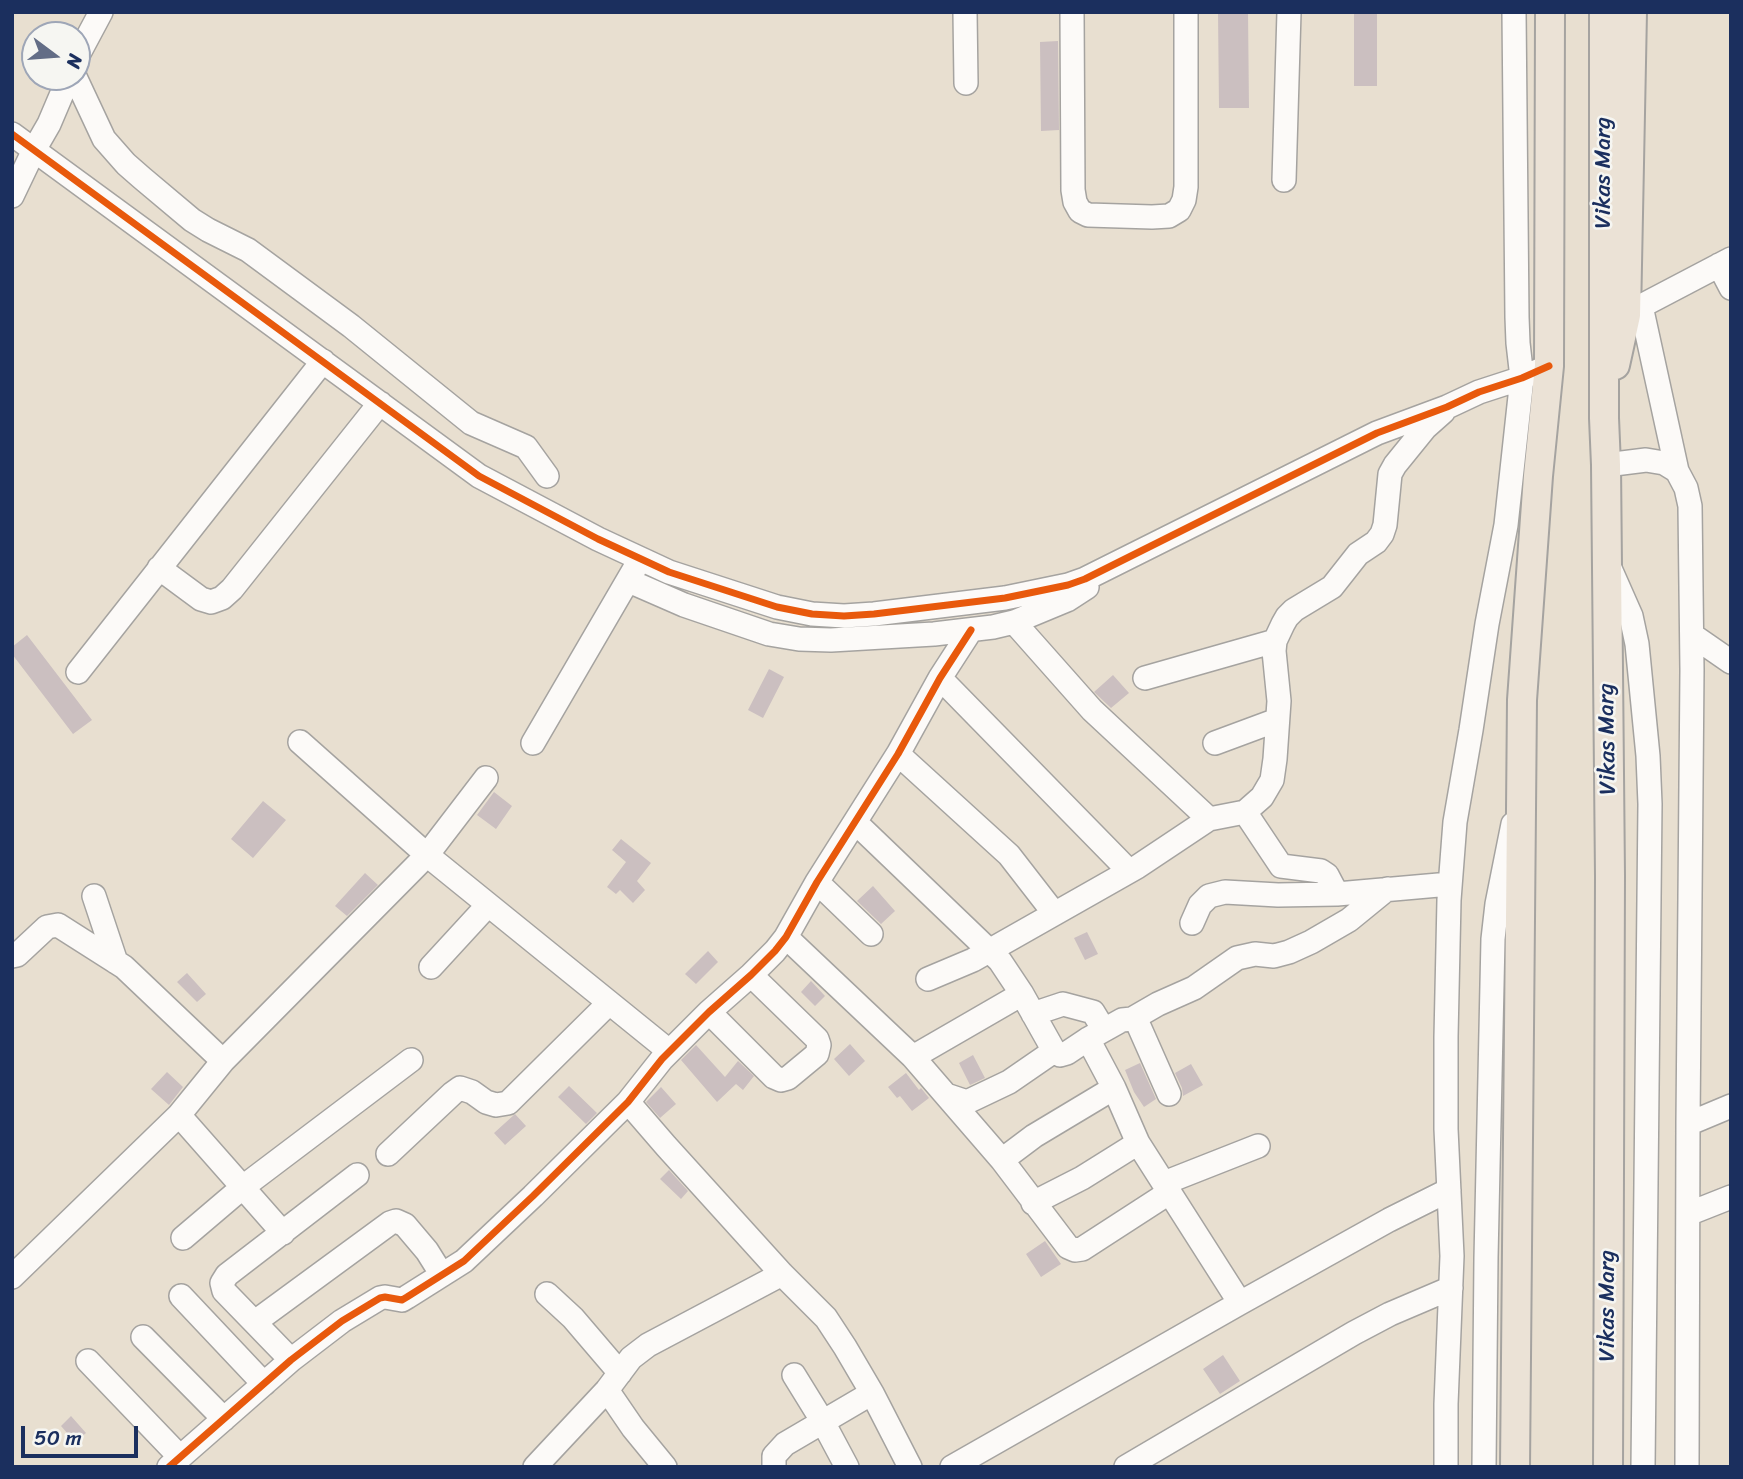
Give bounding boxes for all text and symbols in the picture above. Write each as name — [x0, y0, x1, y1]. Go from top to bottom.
north arrow — [21, 21, 91, 91]
text: N — [57, 50, 92, 72]
street label: Vikas Marg — [1590, 117, 1618, 229]
street label: Vikas Marg — [1593, 683, 1623, 795]
street label: Vikas Marg — [1594, 1250, 1622, 1362]
scale bar — [24, 1412, 142, 1456]
text: 50 m — [34, 1419, 82, 1457]

